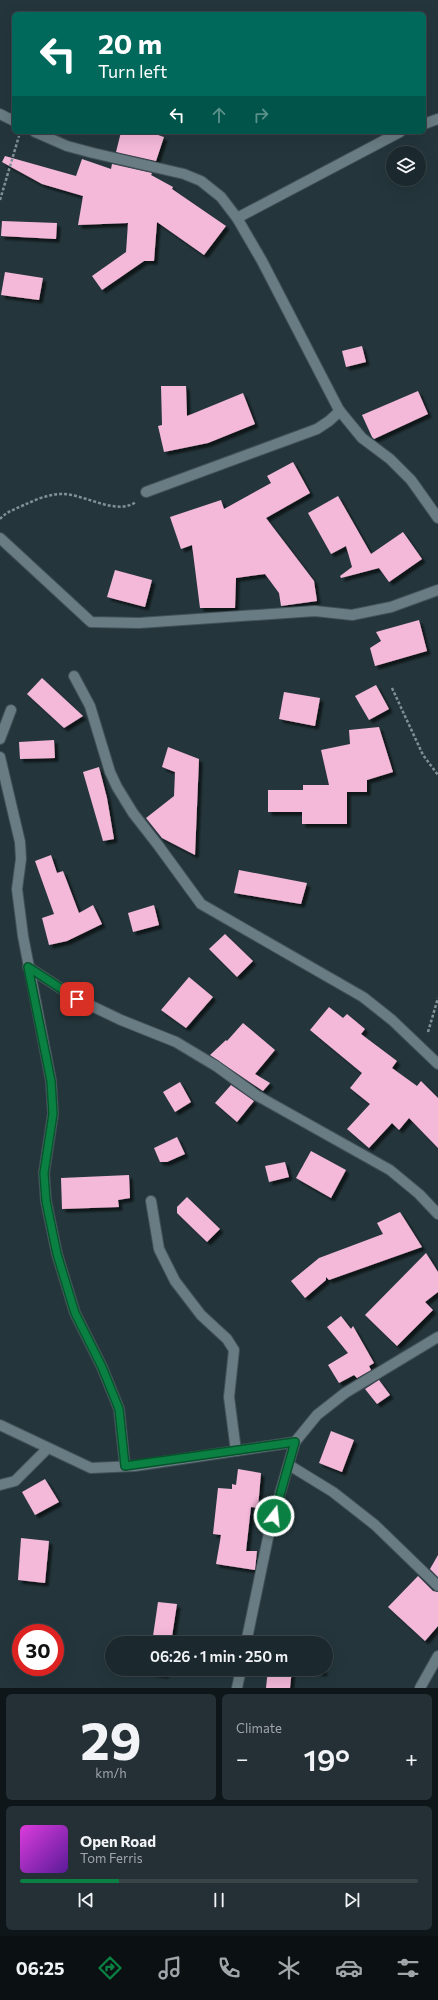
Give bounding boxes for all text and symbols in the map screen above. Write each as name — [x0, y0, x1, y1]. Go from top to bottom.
text: 20 m — [98, 26, 162, 60]
icon: left — [32, 28, 84, 80]
text: Turn left — [98, 60, 167, 82]
icon: left — [166, 104, 188, 126]
icon: ahead — [208, 104, 230, 126]
icon: right — [250, 104, 272, 126]
map controls — [386, 146, 426, 186]
button: layers — [386, 146, 426, 186]
pin — [60, 982, 94, 1016]
icon: arrive — [66, 988, 88, 1010]
position arrow — [253, 1495, 295, 1537]
speed limit sign: 30 — [12, 1624, 64, 1676]
text: 06:26 · 1 min · 250 m — [150, 1647, 288, 1665]
text: 29 — [80, 1707, 142, 1771]
text: Climate — [236, 1720, 282, 1736]
text: 19° — [304, 1740, 350, 1777]
text: − — [236, 1745, 249, 1772]
text: + — [405, 1745, 418, 1772]
text: km/h — [95, 1765, 127, 1781]
text: Open Road — [80, 1832, 156, 1850]
text: Tom Ferris — [80, 1850, 143, 1866]
icon: previous — [75, 1889, 97, 1911]
icon: pause — [208, 1889, 230, 1911]
icon: next — [341, 1889, 363, 1911]
icon: directions — [96, 1954, 124, 1982]
icon: music — [156, 1954, 184, 1982]
icon: phone — [215, 1954, 243, 1982]
icon: climate — [275, 1954, 303, 1982]
icon: car — [335, 1954, 363, 1982]
icon: filters — [394, 1954, 422, 1982]
text: 06:25 — [16, 1957, 64, 1979]

